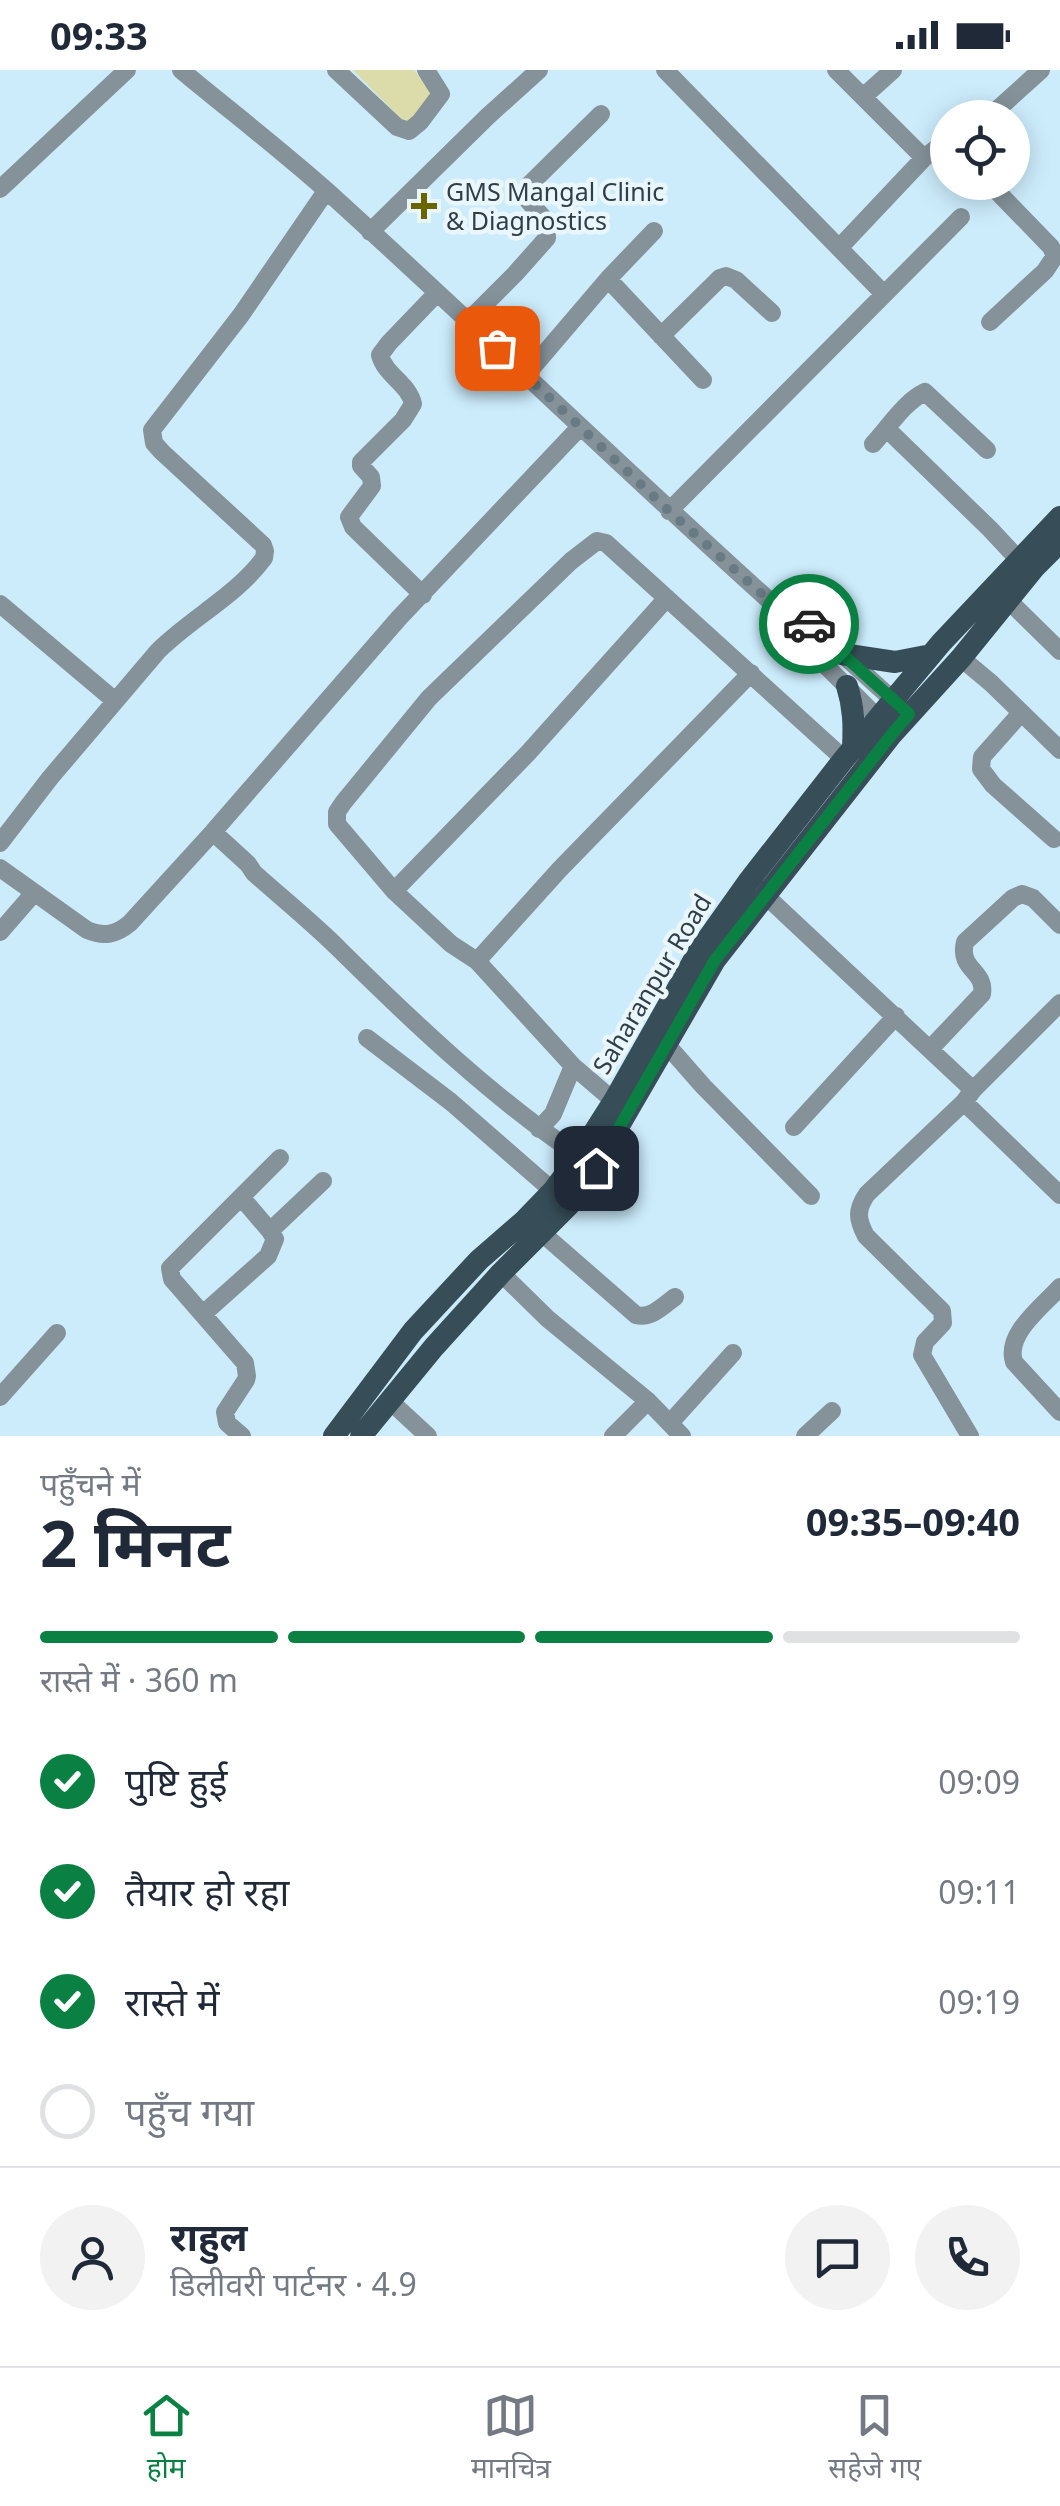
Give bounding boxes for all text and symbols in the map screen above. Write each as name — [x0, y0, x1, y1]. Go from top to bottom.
text: 09:33 — [50, 9, 148, 61]
map controls — [930, 100, 1030, 200]
button: locate — [930, 100, 1030, 200]
place label: GMS Mangal Clinic & Diagnostics — [446, 174, 664, 237]
marker: GMS Mangal Clinic & Diagnostics — [411, 193, 437, 219]
pin — [455, 306, 540, 391]
icon: bag — [470, 321, 525, 376]
courier — [759, 574, 859, 674]
icon: car — [782, 597, 837, 652]
street label: Saharanpur Road — [584, 887, 718, 1080]
pin — [554, 1126, 639, 1211]
icon: home — [569, 1141, 624, 1196]
text: पहुँचने में — [40, 1462, 141, 1505]
text: 09:35–09:40 — [806, 1495, 1020, 1547]
text: 2 मिनट — [40, 1498, 231, 1586]
text: रास्ते में · 360 m — [40, 1658, 238, 1701]
icon: check — [40, 1754, 95, 1809]
text: पुष्टि हुई — [125, 1755, 227, 1807]
text: 09:09 — [938, 1760, 1020, 1803]
icon: check — [40, 1864, 95, 1919]
text: तैयार हो रहा — [125, 1865, 289, 1917]
text: 09:11 — [938, 1870, 1020, 1913]
icon: check — [40, 1974, 95, 2029]
text: रास्ते में — [125, 1975, 219, 2027]
text: 09:19 — [938, 1980, 1020, 2023]
text: पहुँच गया — [125, 2085, 254, 2137]
button: person — [40, 2205, 145, 2310]
button: chat — [785, 2205, 890, 2310]
button: phone — [915, 2205, 1020, 2310]
text: राहुल — [170, 2210, 247, 2262]
text: डिलीवरी पार्टनर · 4.9 — [170, 2262, 417, 2305]
tab: होम — [139, 2388, 194, 2486]
tab: मानचित्र — [471, 2388, 551, 2486]
tab: सहेजे गए — [828, 2388, 921, 2486]

